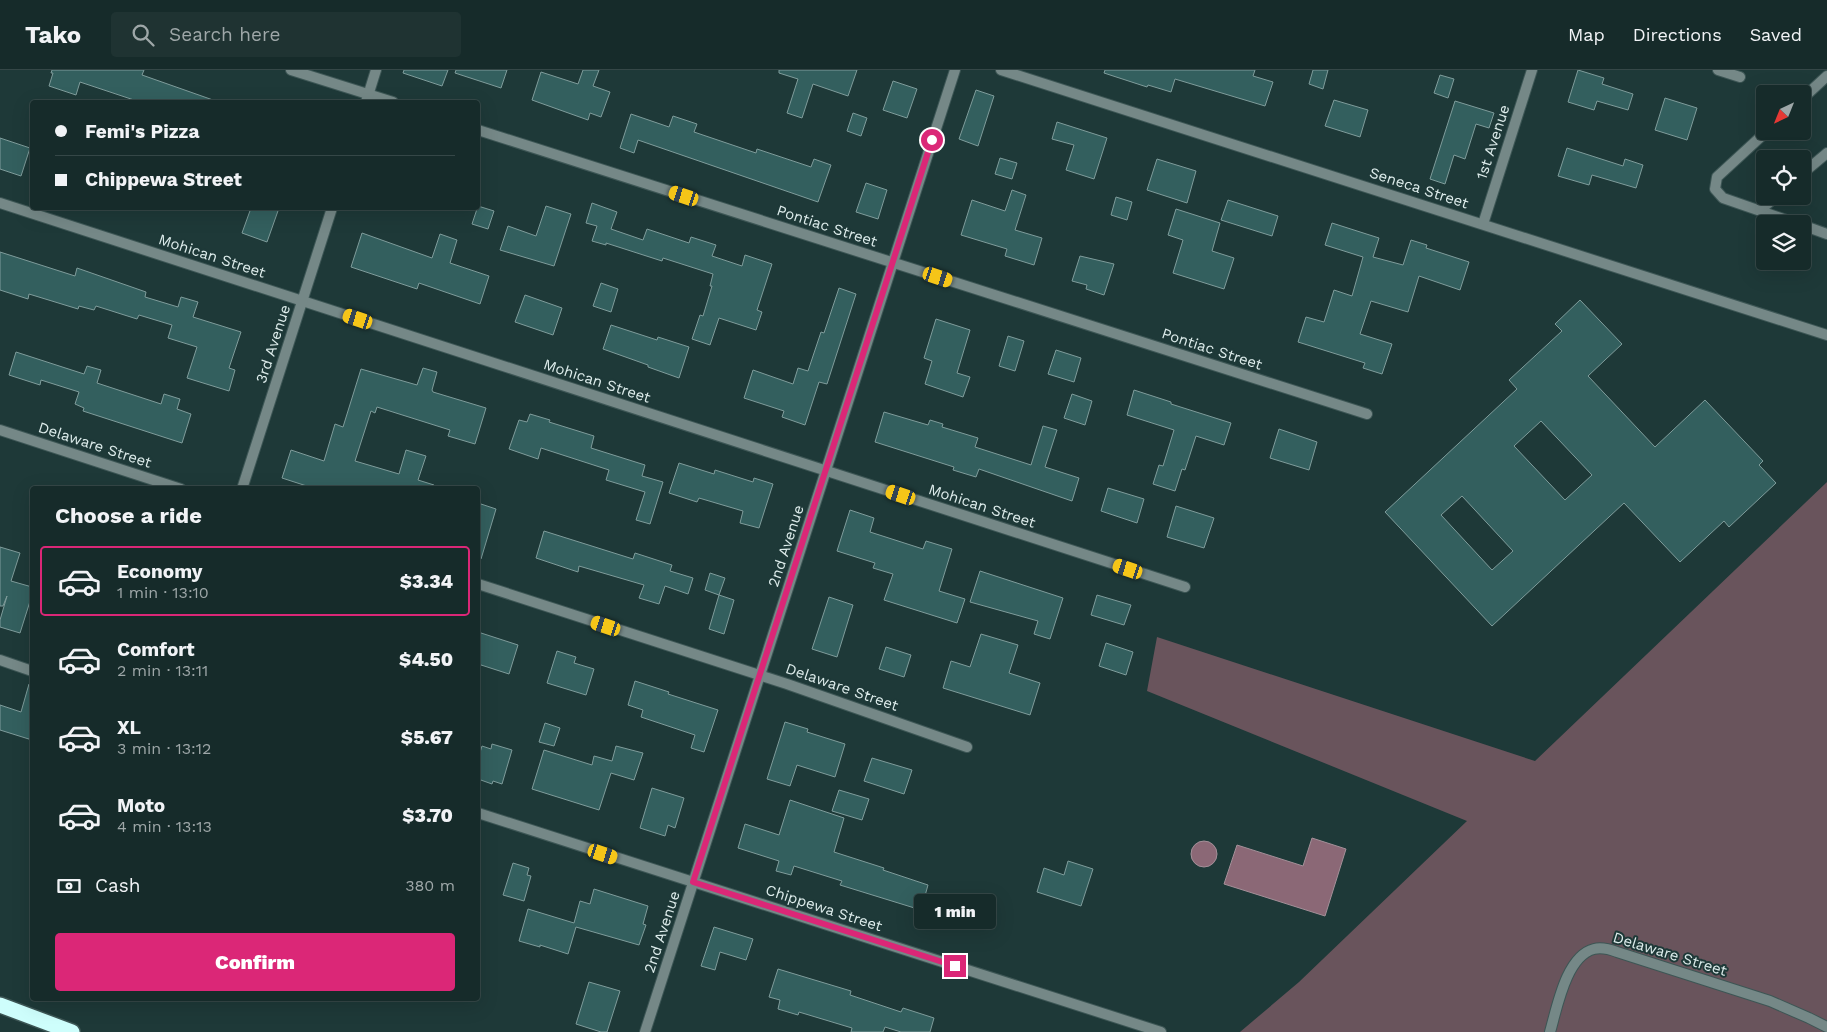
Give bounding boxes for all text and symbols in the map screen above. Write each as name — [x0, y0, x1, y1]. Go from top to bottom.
search box — [111, 12, 461, 57]
text: Tako — [25, 21, 81, 49]
icon: search — [129, 21, 157, 49]
text: Search here — [169, 23, 280, 46]
text: Map — [1568, 24, 1605, 45]
text: Directions — [1633, 24, 1722, 45]
text: Saved — [1750, 24, 1802, 45]
north arrow — [1756, 85, 1811, 140]
map controls — [1756, 85, 1811, 270]
street label: 1st Avenue — [1472, 102, 1514, 182]
text: Femi's Pizza — [85, 120, 199, 143]
route start — [921, 129, 943, 151]
button: locate — [1756, 150, 1811, 205]
street label: Seneca Street — [1367, 164, 1471, 213]
text: Chippewa Street — [85, 168, 242, 191]
car — [667, 184, 700, 208]
street label: Pontiac Street — [774, 201, 880, 251]
button: layers — [1756, 215, 1811, 270]
street label: Mohican Street — [156, 230, 268, 282]
car — [921, 265, 954, 289]
street label: 3rd Avenue — [252, 302, 294, 386]
car — [341, 307, 374, 331]
street label: Pontiac Street — [1159, 324, 1265, 374]
street label: Mohican Street — [541, 355, 653, 407]
street label: Delaware Street — [36, 418, 155, 472]
street label: Mohican Street — [926, 480, 1038, 532]
car — [884, 483, 917, 507]
text: Choose a ride — [55, 503, 202, 528]
street label: 2nd Avenue — [764, 503, 808, 589]
car — [1111, 557, 1144, 581]
icon: car — [57, 559, 102, 604]
text: Economy — [117, 560, 202, 583]
text: $3.34 — [400, 570, 453, 593]
text: 1 min · 13:10 — [117, 583, 209, 602]
car — [589, 614, 622, 638]
icon: car — [57, 637, 102, 682]
text: Comfort — [117, 638, 195, 661]
text: $4.50 — [399, 648, 453, 671]
street label: Delaware Street — [783, 659, 901, 715]
text: 2 min · 13:11 — [117, 661, 208, 680]
icon: car — [57, 715, 102, 760]
text: XL — [117, 716, 141, 739]
text: $5.67 — [401, 726, 453, 749]
text: 3 min · 13:12 — [117, 739, 211, 758]
icon: car — [57, 793, 102, 838]
text: Moto — [117, 794, 165, 817]
text: $3.70 — [402, 804, 453, 827]
text: 4 min · 13:13 — [117, 817, 212, 836]
car — [586, 842, 619, 866]
icon: cash — [55, 872, 83, 900]
text: Cash — [95, 874, 141, 897]
text: 380 m — [405, 876, 455, 895]
street label: Chippewa Street — [763, 881, 885, 936]
street label: 2nd Avenue — [640, 889, 684, 975]
callout: 1 min — [914, 894, 996, 928]
text: 1 min — [934, 902, 976, 921]
street label: Delaware Street — [1611, 928, 1730, 980]
button: Confirm — [55, 933, 455, 991]
route end — [944, 955, 966, 977]

